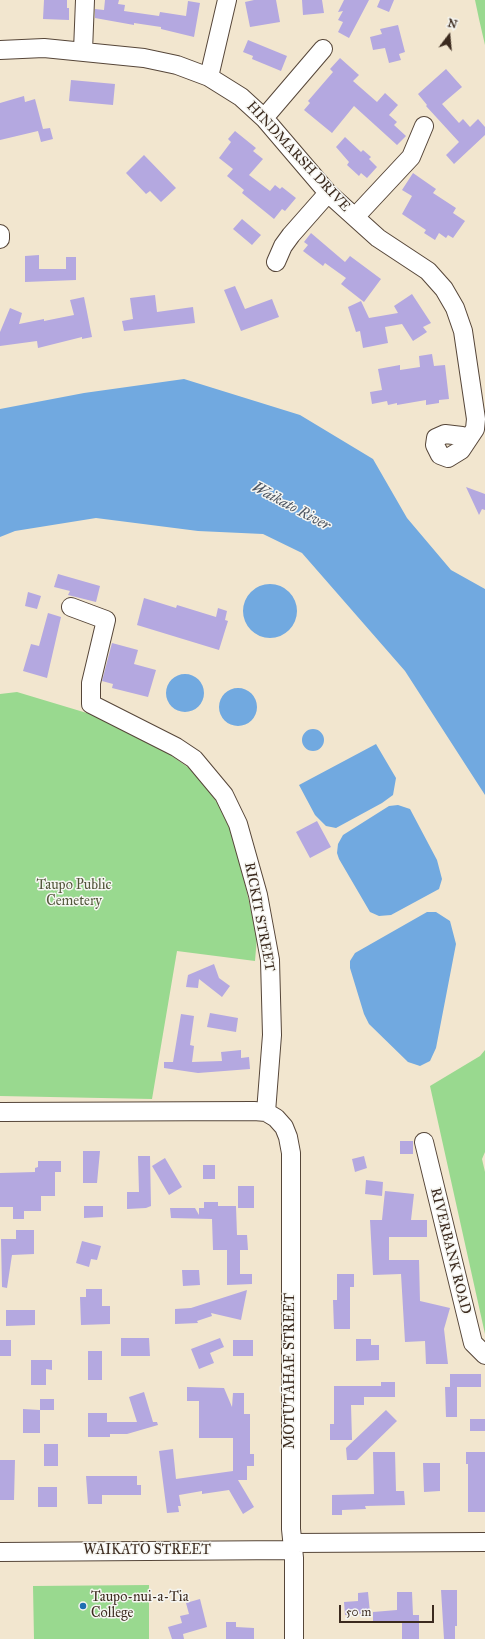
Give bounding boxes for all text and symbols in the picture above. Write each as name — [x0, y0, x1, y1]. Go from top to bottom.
north arrow — [429, 16, 469, 56]
text: N — [446, 16, 459, 32]
street label: HINDMARSH DRIVE — [243, 99, 353, 215]
water label: Waikato River — [249, 479, 333, 535]
street label: RICKIT STREET — [240, 861, 278, 973]
park label: Taupo Public Cemetery — [37, 878, 111, 910]
street label: RIVERBANK ROAD — [426, 1186, 474, 1316]
street label: MOTUTĀHAE STREET — [283, 1293, 299, 1449]
street label: WAIKATO STREET — [83, 1543, 211, 1559]
place label: Taupo-nui-a-Tia College — [91, 1590, 189, 1622]
scale bar — [341, 1597, 436, 1623]
marker: Taupo-nui-a-Tia College — [78, 1601, 88, 1611]
text: 50 m — [346, 1605, 371, 1619]

